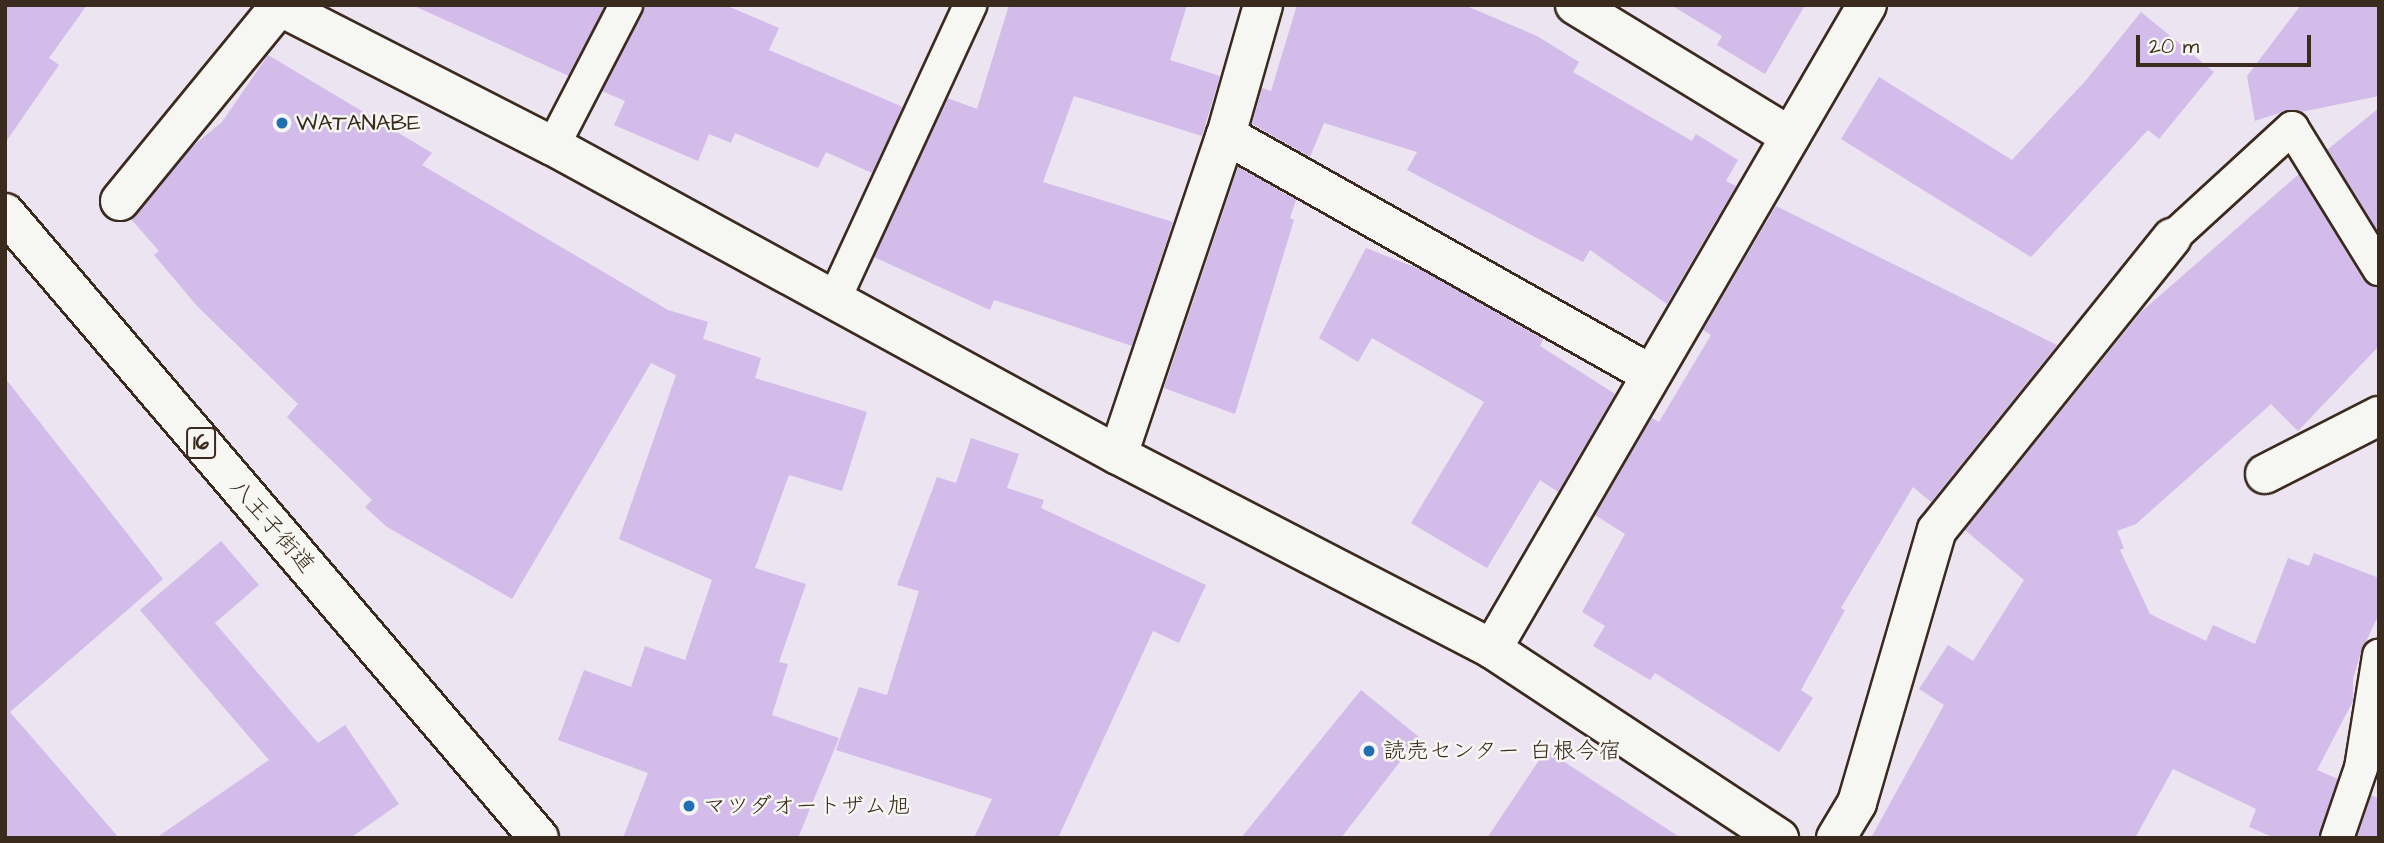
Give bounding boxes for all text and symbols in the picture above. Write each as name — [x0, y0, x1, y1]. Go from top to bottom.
scale bar — [2139, 21, 2314, 65]
text: 20 m — [2149, 32, 2199, 61]
place label: WATANABE — [296, 109, 421, 137]
marker: WATANABE — [274, 115, 290, 131]
road number: 16 — [185, 426, 217, 460]
street label: 八王子街道 — [224, 474, 320, 578]
place label: 読売センター 白根今宿 — [1383, 737, 1622, 765]
marker: 読売センター 白根今宿 — [1361, 743, 1377, 759]
place label: マツダオートザム旭 — [703, 792, 910, 820]
marker: マツダオートザム旭 — [681, 798, 697, 814]

